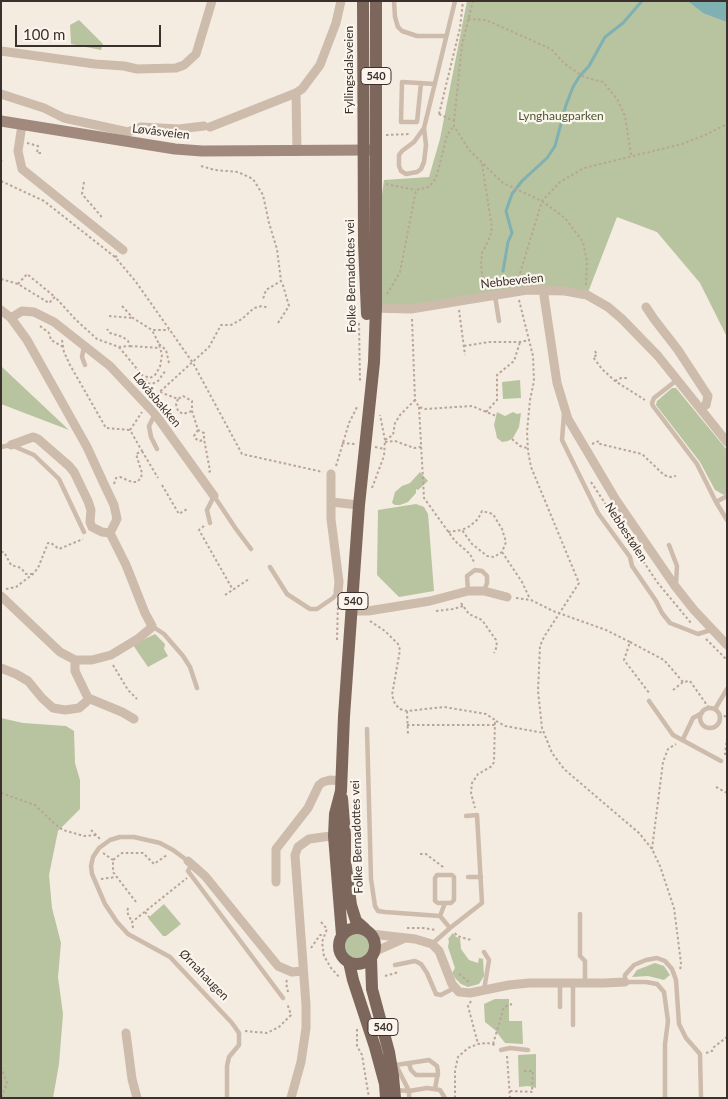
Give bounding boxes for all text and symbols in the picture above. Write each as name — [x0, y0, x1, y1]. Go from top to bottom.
scale bar — [18, 15, 164, 47]
text: 100 m — [23, 25, 65, 43]
street label: Fyllingsdalsveien — [342, 26, 356, 114]
road number: 540 — [361, 68, 391, 84]
park label: Lynghaugparken — [518, 109, 604, 123]
street label: Løvåsveien — [131, 121, 191, 143]
street label: Folke Bernadottes vei — [343, 219, 359, 333]
street label: Nebbeveien — [480, 271, 544, 291]
street label: Løvåsbakken — [130, 370, 184, 430]
street label: Nebbestølen — [602, 500, 650, 564]
road number: 540 — [338, 592, 368, 610]
street label: Folke Bernadottes vei — [348, 780, 366, 894]
street label: Ørnahaugen — [176, 947, 232, 1003]
road number: 540 — [368, 1019, 398, 1036]

